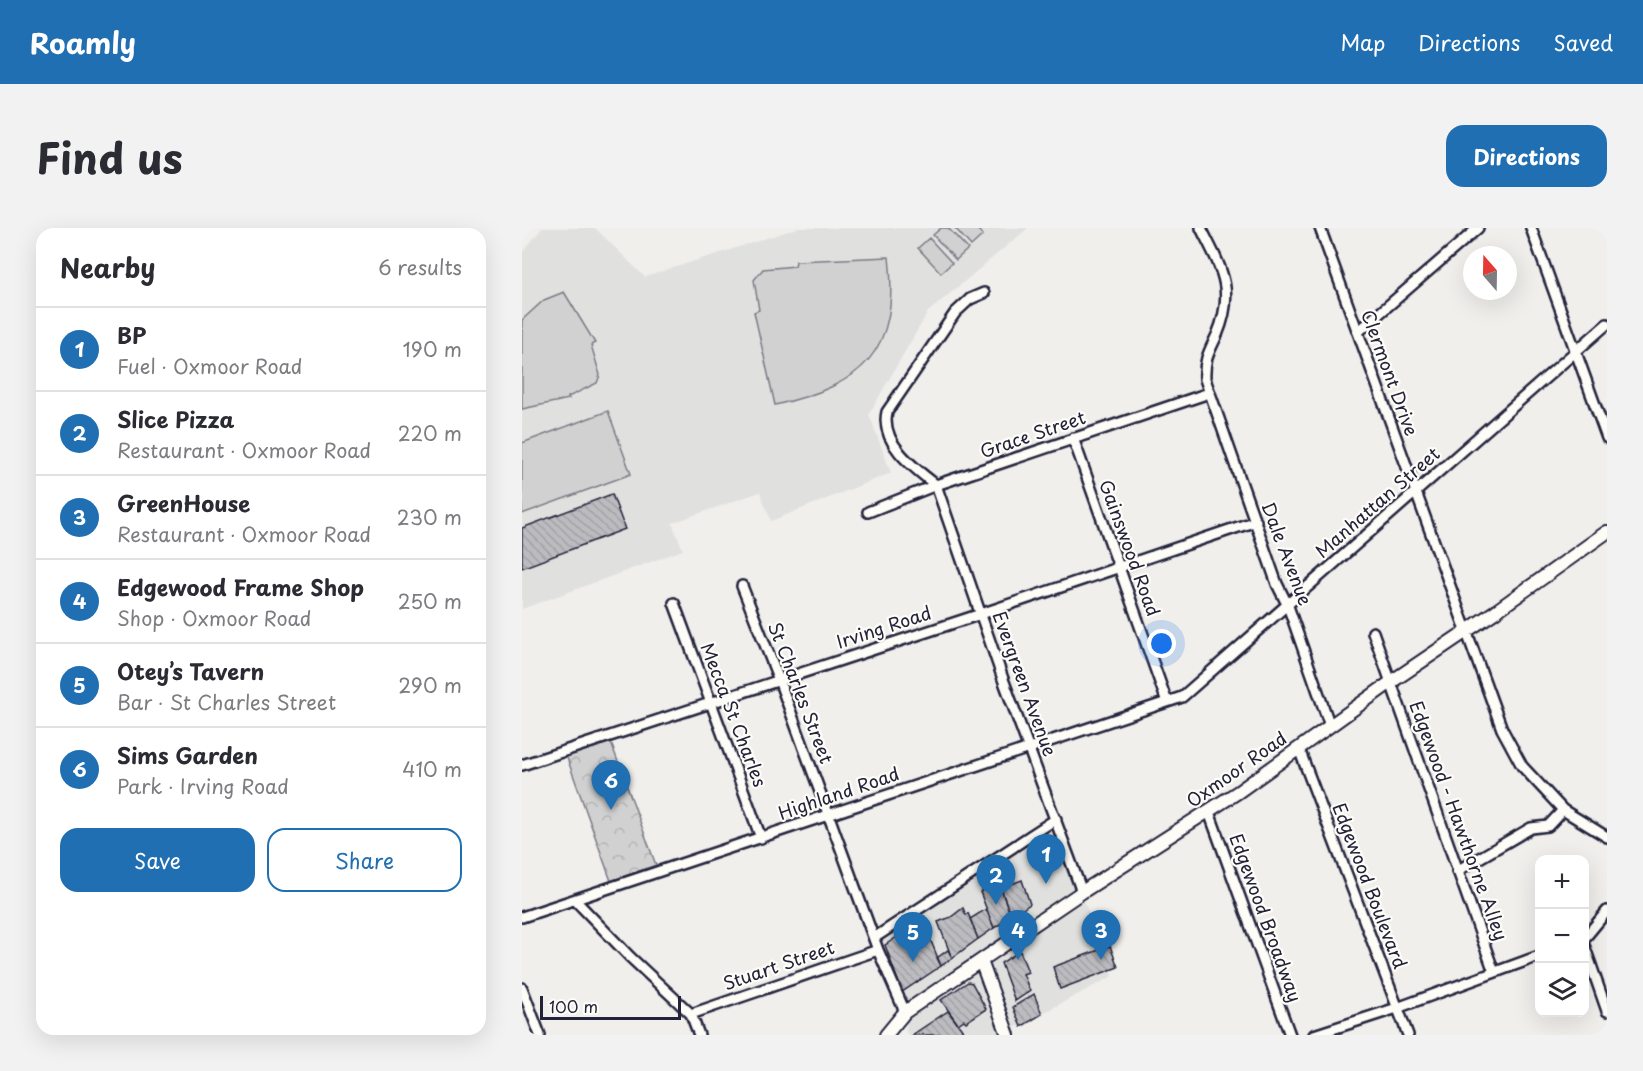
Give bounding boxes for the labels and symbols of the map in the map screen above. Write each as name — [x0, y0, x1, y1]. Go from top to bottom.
north arrow — [1463, 246, 1517, 300]
street label: Clermont Drive — [1355, 306, 1426, 439]
street label: Grace Street — [976, 403, 1089, 464]
street label: Manhattan Street — [1309, 440, 1445, 564]
street label: Gainswood Road — [1093, 475, 1168, 620]
street label: Dale Avenue — [1255, 498, 1320, 609]
street label: Irving Road — [833, 599, 935, 655]
street label: Evergreen Avenue — [987, 607, 1064, 760]
street label: St Charles Street — [762, 618, 841, 767]
your location — [1147, 629, 1176, 658]
street label: Mecca St Charles — [694, 638, 774, 790]
street label: Edgewood - Hawthorne Alley — [1403, 697, 1515, 944]
street label: Oxmoor Road — [1180, 724, 1292, 813]
street label: Highland Road — [774, 759, 903, 826]
pin: 6 — [592, 760, 631, 810]
street label: Edgewood Boulevard — [1326, 799, 1414, 972]
street label: Edgewood Broadway — [1223, 830, 1309, 1005]
pin: 1 — [1026, 834, 1066, 884]
pin: 2 — [976, 856, 1016, 905]
pin: 4 — [998, 910, 1038, 960]
pin: 3 — [1082, 910, 1120, 960]
pin: 5 — [894, 912, 932, 962]
street label: Stuart Street — [719, 933, 838, 996]
scale bar — [540, 993, 681, 1020]

